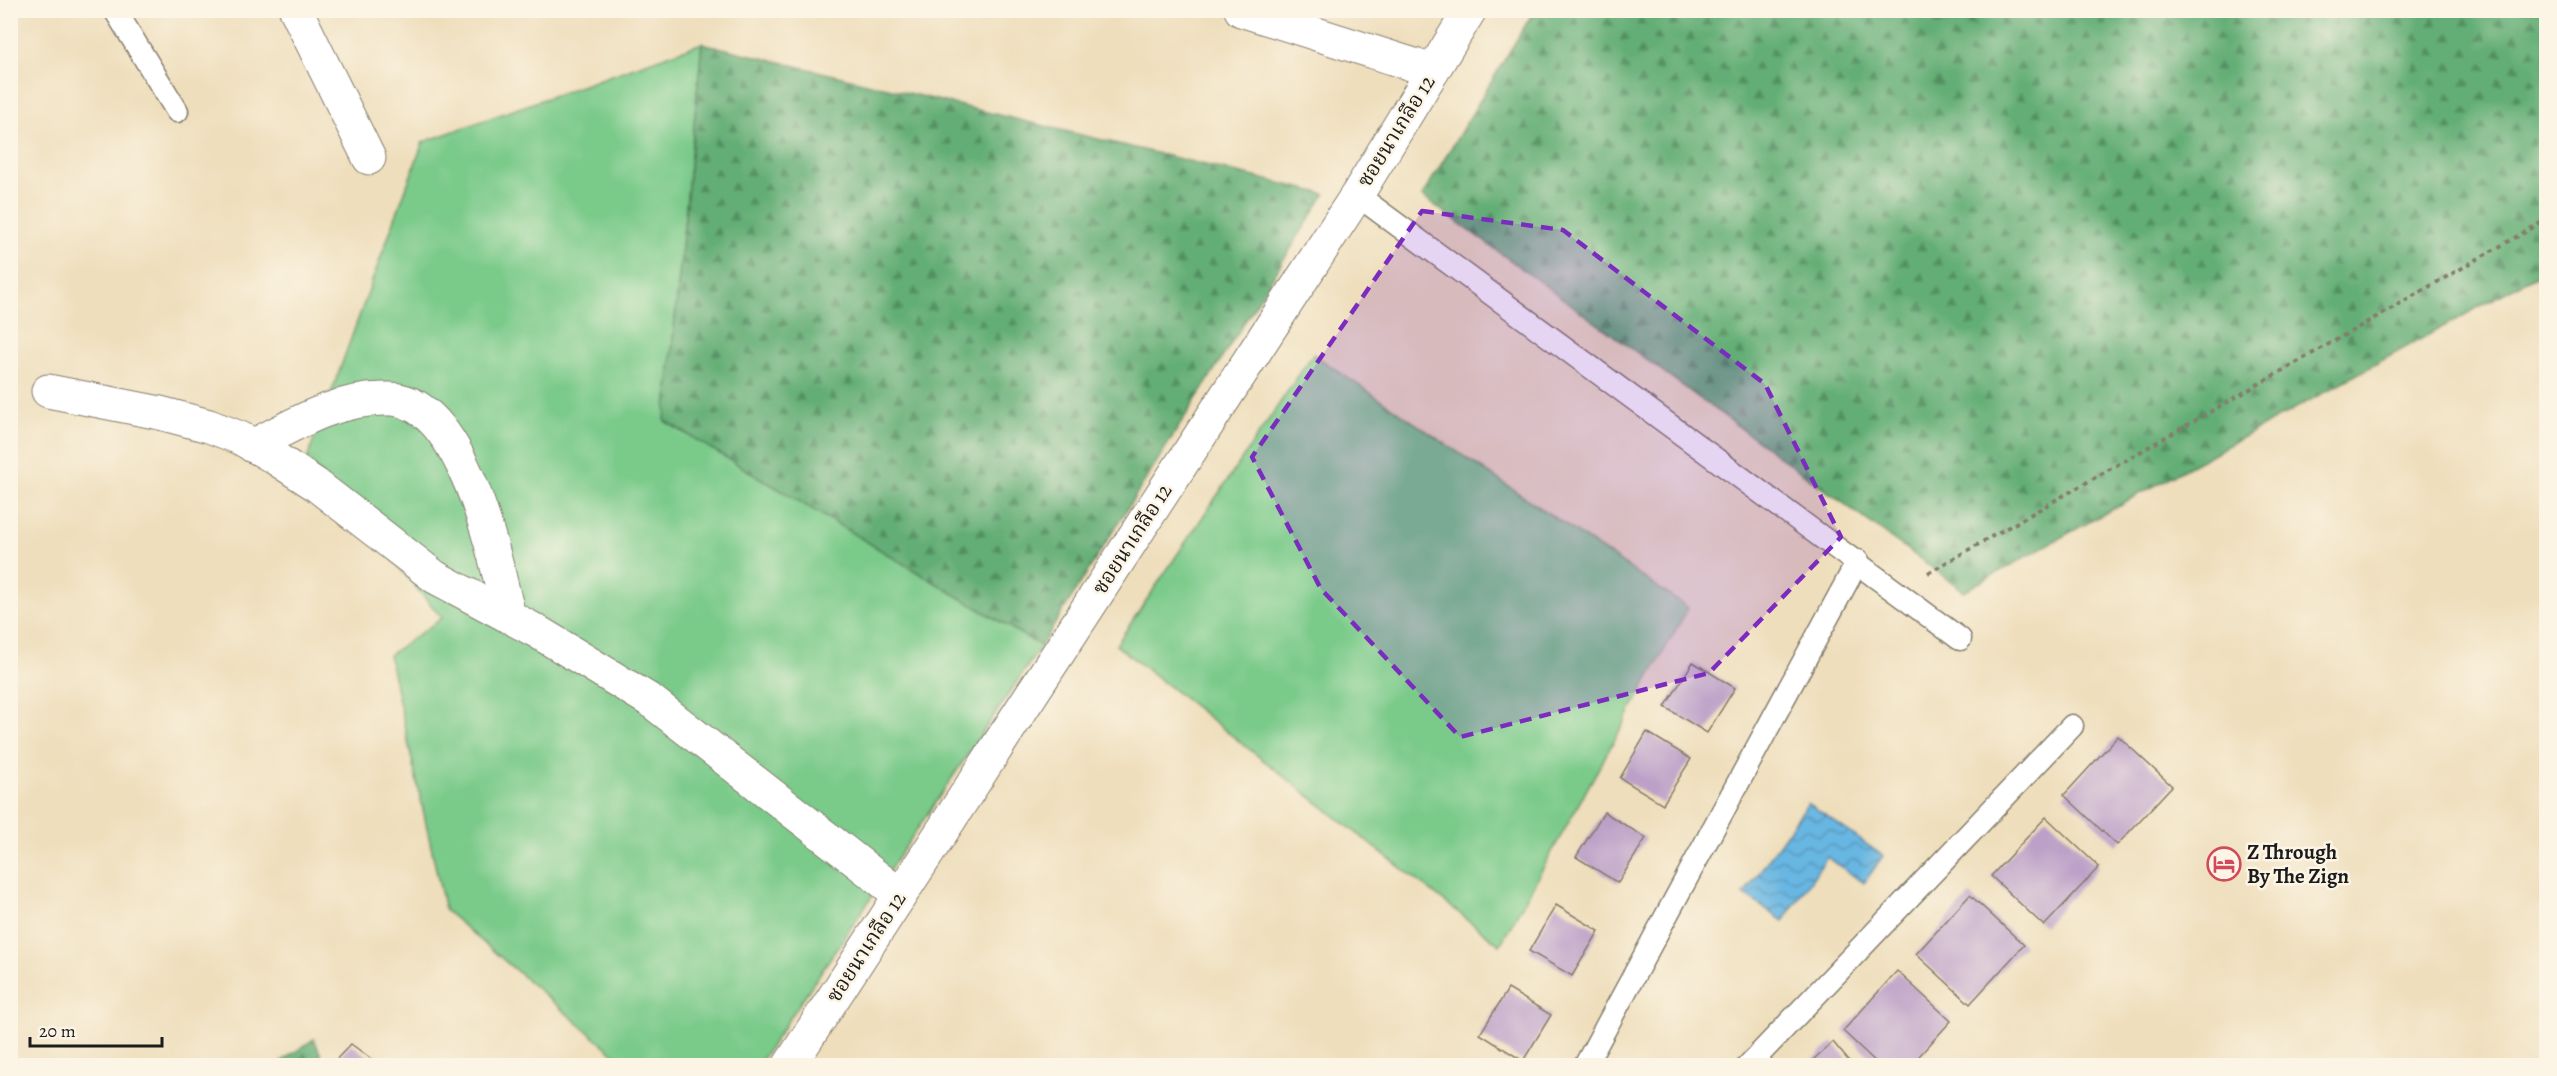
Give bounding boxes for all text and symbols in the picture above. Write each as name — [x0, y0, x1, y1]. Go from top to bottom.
street label: ซอยนาเกลือ 12 — [1350, 70, 1442, 192]
street label: ซอยนาเกลือ 12 — [1086, 478, 1178, 600]
place label: Z Through By The Zign — [2247, 838, 2349, 890]
hotel icon: Z Through By The Zign — [2206, 846, 2242, 882]
street label: ซอยนาเกลือ 12 — [820, 886, 912, 1008]
scale bar — [30, 1010, 162, 1048]
text: 20 m — [39, 1019, 76, 1043]

